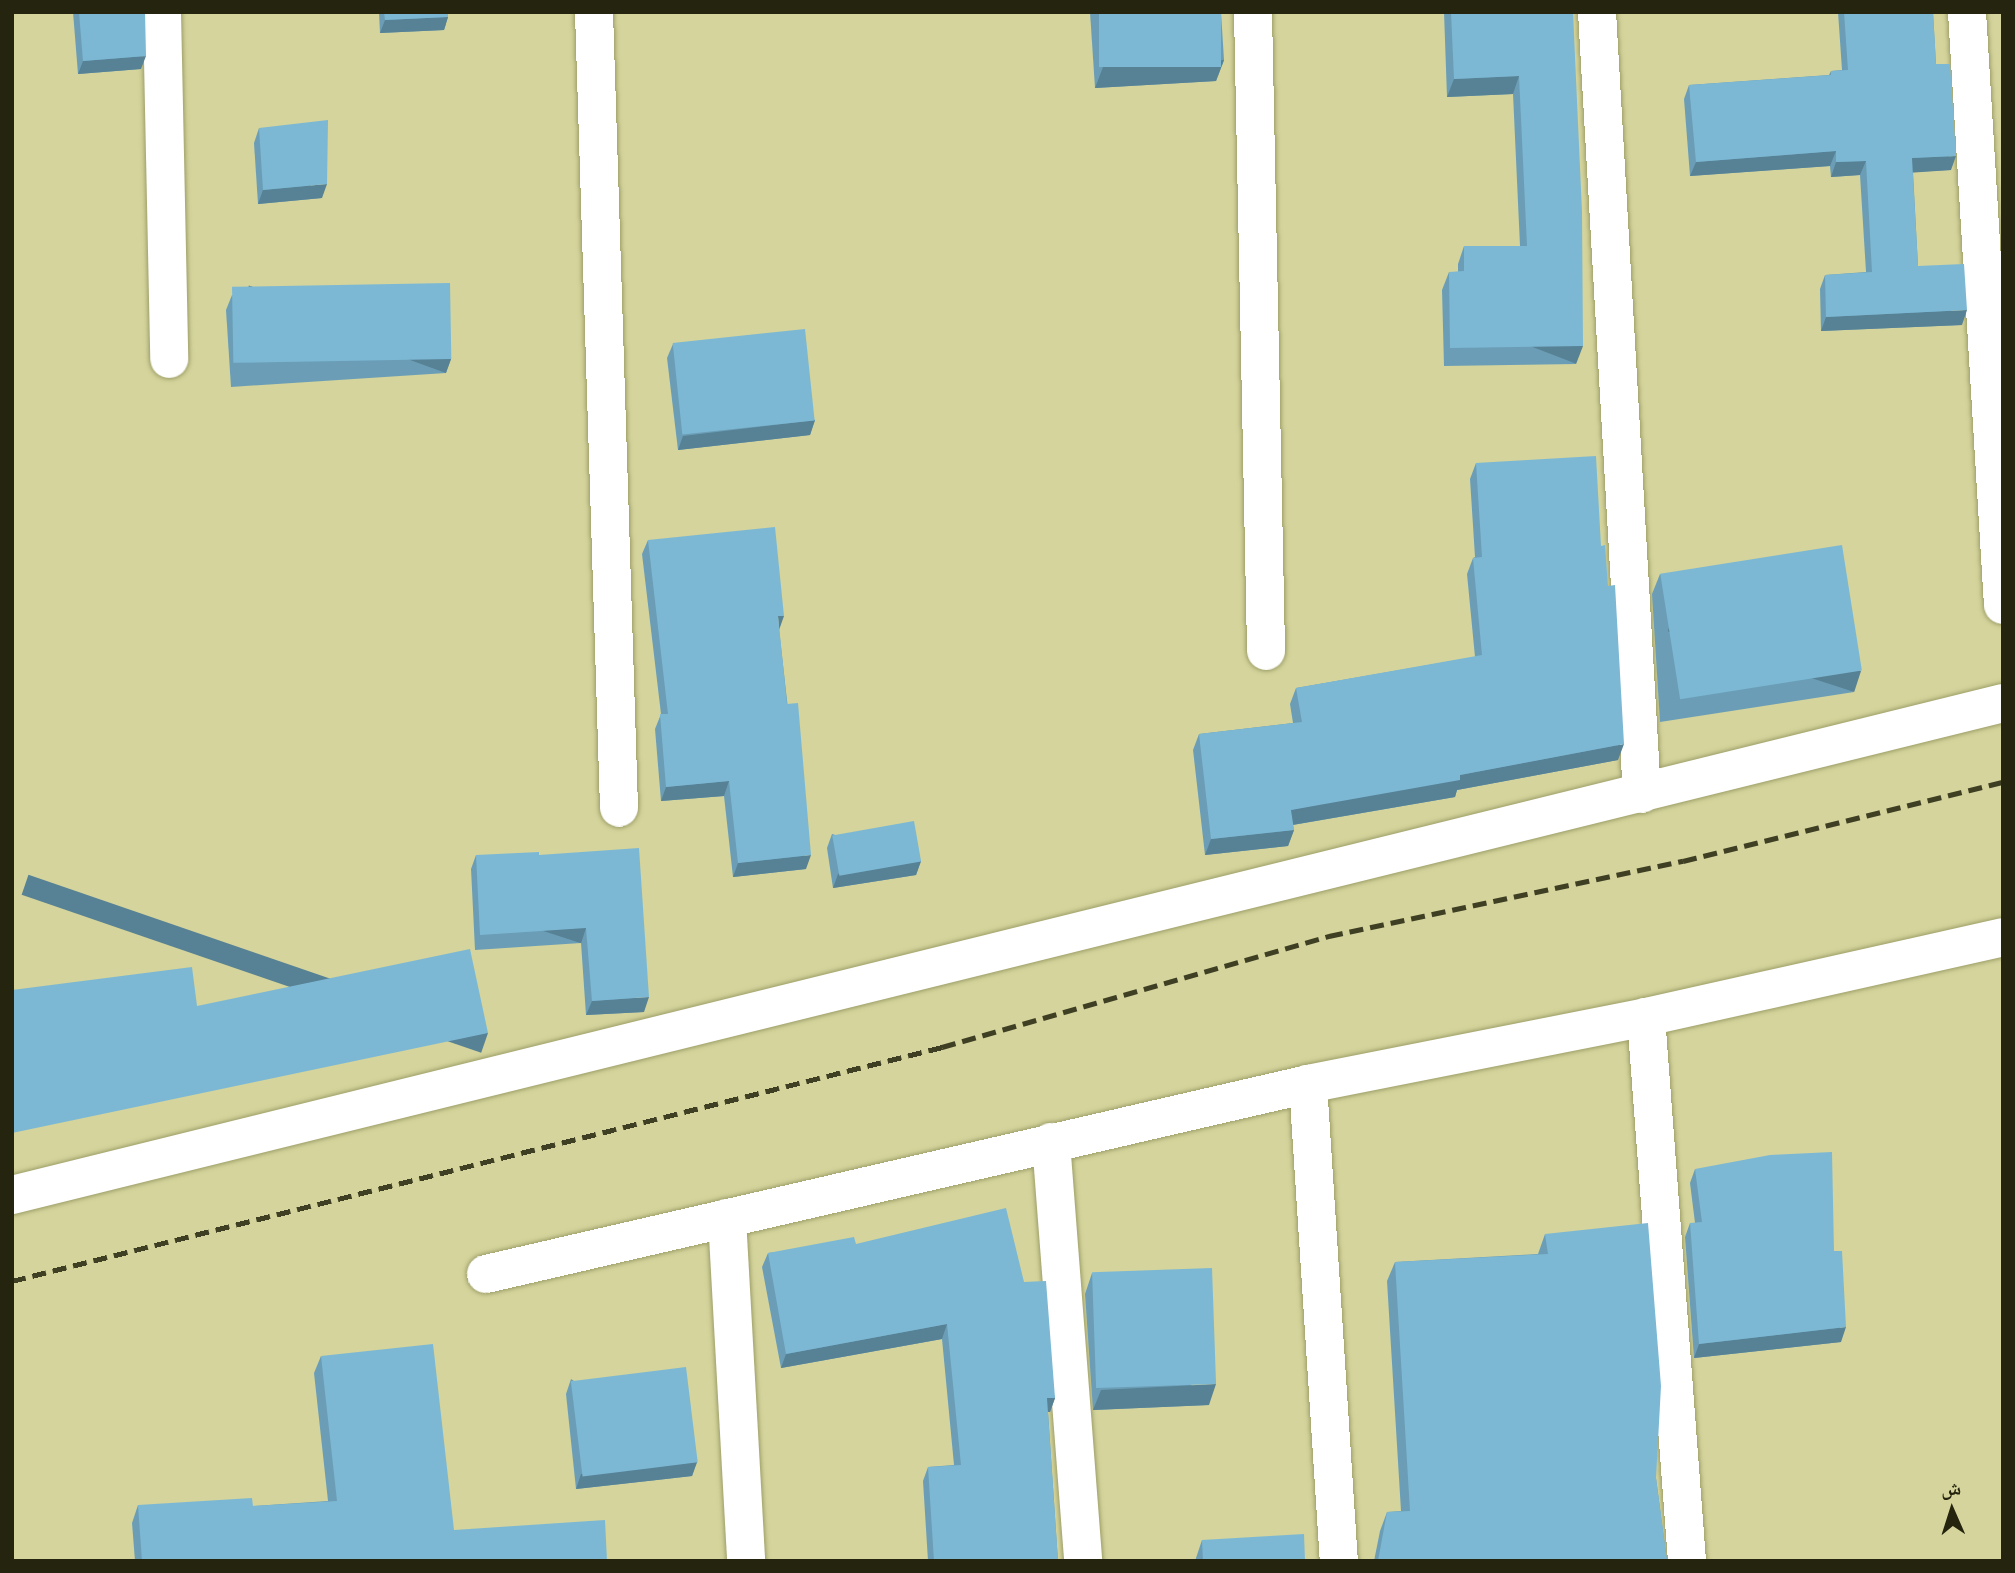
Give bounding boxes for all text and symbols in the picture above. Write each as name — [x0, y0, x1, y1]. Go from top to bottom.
north arrow — [1917, 1475, 1987, 1545]
text: ش — [1940, 1478, 1961, 1500]

